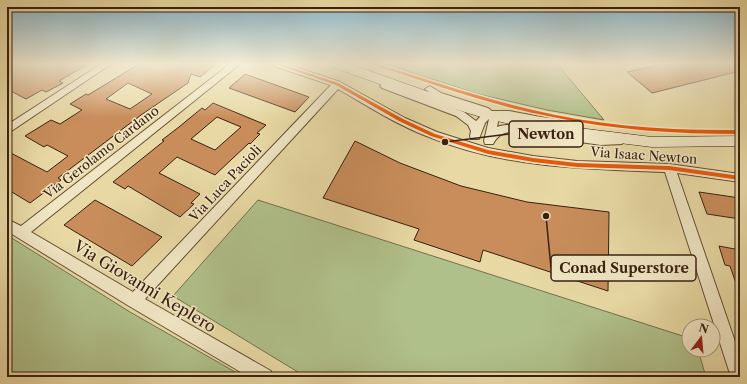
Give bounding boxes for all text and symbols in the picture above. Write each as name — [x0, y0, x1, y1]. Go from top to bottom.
street label: Via Gerolamo Cardano — [39, 102, 162, 203]
callout: Newton — [509, 121, 583, 147]
text: Newton — [517, 125, 575, 143]
street label: Via Luca Pacioli — [185, 141, 265, 225]
street label: Via Isaac Newton — [589, 143, 698, 167]
street label: Via Giovanni Keplero — [69, 235, 220, 337]
callout: Conad Superstore — [551, 255, 696, 281]
text: Conad Superstore — [559, 259, 689, 277]
north arrow — [681, 318, 721, 358]
text: N — [697, 320, 711, 337]

